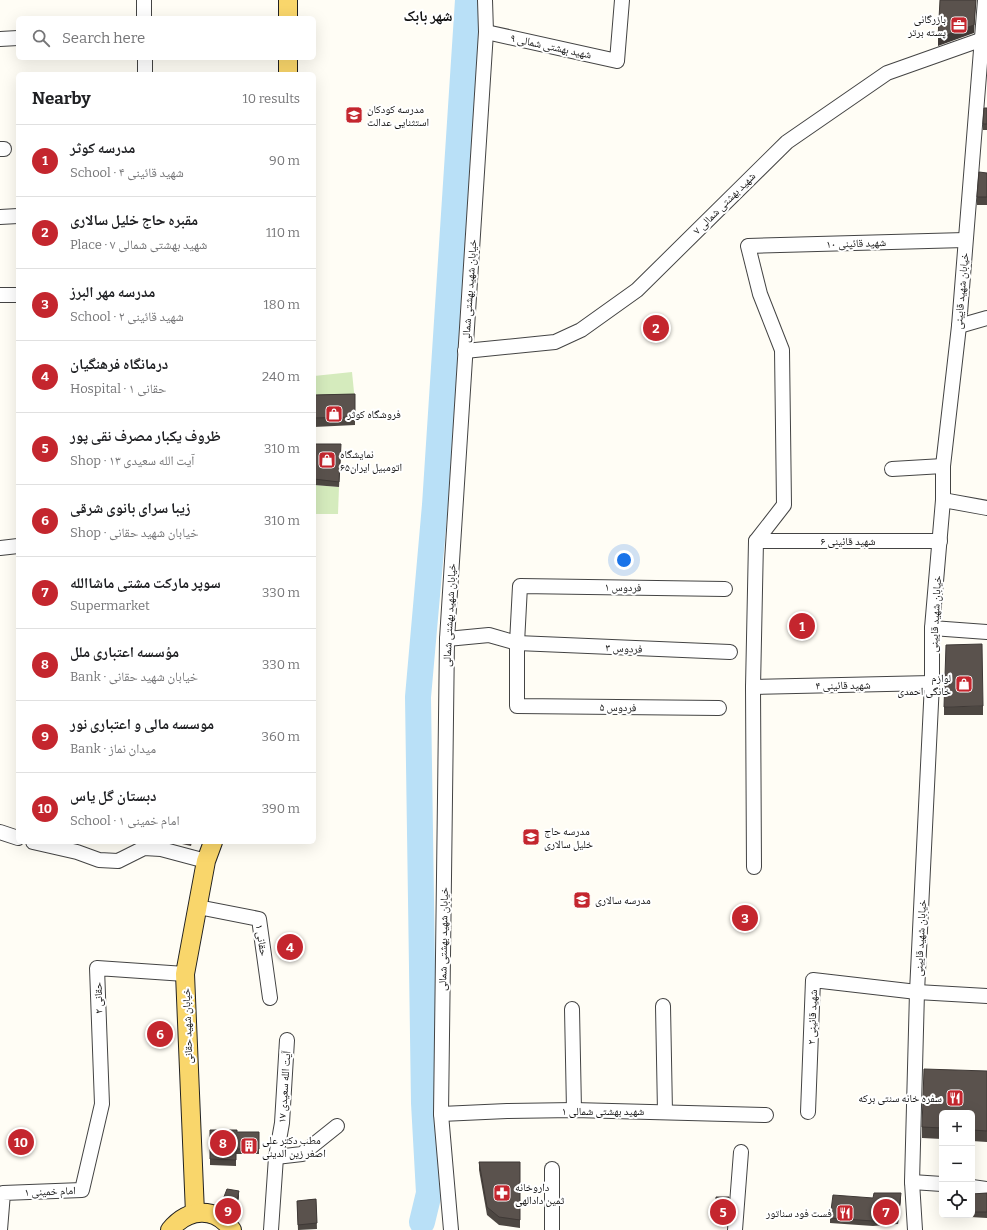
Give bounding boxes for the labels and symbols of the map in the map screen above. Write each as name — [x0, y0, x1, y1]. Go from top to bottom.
district label: شهر بابک — [403, 7, 453, 25]
place label: بازرگانی پسته برتر — [907, 13, 946, 39]
office icon: بازرگانی پسته برتر — [949, 15, 969, 35]
street label: شهید بهشتی شمالی ۹ — [509, 32, 593, 61]
place label: مدرسه کودکان استثنایی عدالت — [367, 103, 429, 129]
school or university icon: مدرسه کودکان استثنایی عدالت — [344, 105, 364, 125]
street label: شهید بهشتی شمالی ۷ — [691, 170, 758, 237]
street label: شهید قائینی ۱۰ — [826, 236, 886, 251]
street label: خیابان شهید بهشتی شمالی — [459, 239, 480, 343]
street label: خیابان شهید قایینی — [952, 252, 971, 330]
pin: 2 — [643, 313, 669, 343]
shop icon: فروشگاه کوثر — [324, 404, 344, 424]
place label: فروشگاه کوثر — [346, 408, 401, 421]
place label: نمایشگاه اتومبیل ایران۶۵ — [340, 448, 402, 474]
shop icon: نمایشگاه اتومبیل ایران۶۵ — [317, 450, 337, 470]
street label: شهید قائینی ۶ — [820, 535, 876, 548]
your location — [614, 550, 634, 570]
street label: خیابان شهید بهشتی شمالی — [440, 563, 459, 667]
street label: خیابان شهید قایینی — [927, 575, 944, 653]
street label: فردوس ۱ — [604, 581, 642, 594]
pin: 1 — [789, 611, 815, 641]
street label: فردوس ۳ — [605, 641, 643, 656]
place label: لوازم خانگی احمدی — [897, 672, 951, 698]
shop icon: لوازم خانگی احمدی — [954, 674, 974, 694]
street label: شهید قائینی ۴ — [815, 679, 871, 692]
street label: فردوس ۵ — [599, 701, 637, 714]
place label: مدرسه حاج خلیل سالاری — [544, 825, 593, 851]
school or university icon: مدرسه حاج خلیل سالاری — [521, 827, 541, 847]
street label: خیابان شهید بهشتی شمالی — [436, 887, 451, 991]
school or university icon: مدرسه سالاری — [572, 890, 592, 910]
place label: مدرسه سالاری — [595, 894, 651, 907]
street label: خیابان شهید قایینی — [912, 899, 929, 977]
pin: 3 — [732, 903, 758, 933]
street label: حقانی ۱ — [253, 923, 270, 957]
pin: 4 — [277, 932, 303, 962]
street label: حقانی ۲ — [91, 982, 106, 1014]
street label: خیابان شهید حقانی — [180, 988, 195, 1064]
street label: شهید قائینی ۲ — [805, 989, 820, 1045]
pin: 6 — [147, 1019, 173, 1049]
street label: آیت الله سعیدی ۱۷ — [275, 1050, 294, 1124]
restaurant icon: سفره خانه سنتی برکه — [945, 1088, 965, 1108]
place label: سفره خانه سنتی برکه — [858, 1092, 942, 1105]
street label: شهید بهشتی شمالی ۱ — [562, 1105, 644, 1118]
pin: 10 — [8, 1127, 34, 1157]
pin: 8 — [210, 1128, 236, 1158]
place label: مطب دکتر علی اصغر زین الدینی — [262, 1134, 326, 1160]
building icon: مطب دکتر علی اصغر زین الدینی — [239, 1136, 259, 1156]
place label: داروخانه ثمین دادالهی — [515, 1181, 565, 1207]
pharmacy icon: داروخانه ثمین دادالهی — [492, 1183, 512, 1203]
street label: امام خمینی ۱ — [24, 1184, 76, 1199]
pin: 9 — [215, 1196, 241, 1226]
pin: 5 — [710, 1197, 736, 1227]
pin: 7 — [873, 1197, 899, 1227]
restaurant icon: فست فود سناتور — [835, 1203, 855, 1223]
place label: فست فود سناتور — [765, 1207, 832, 1220]

